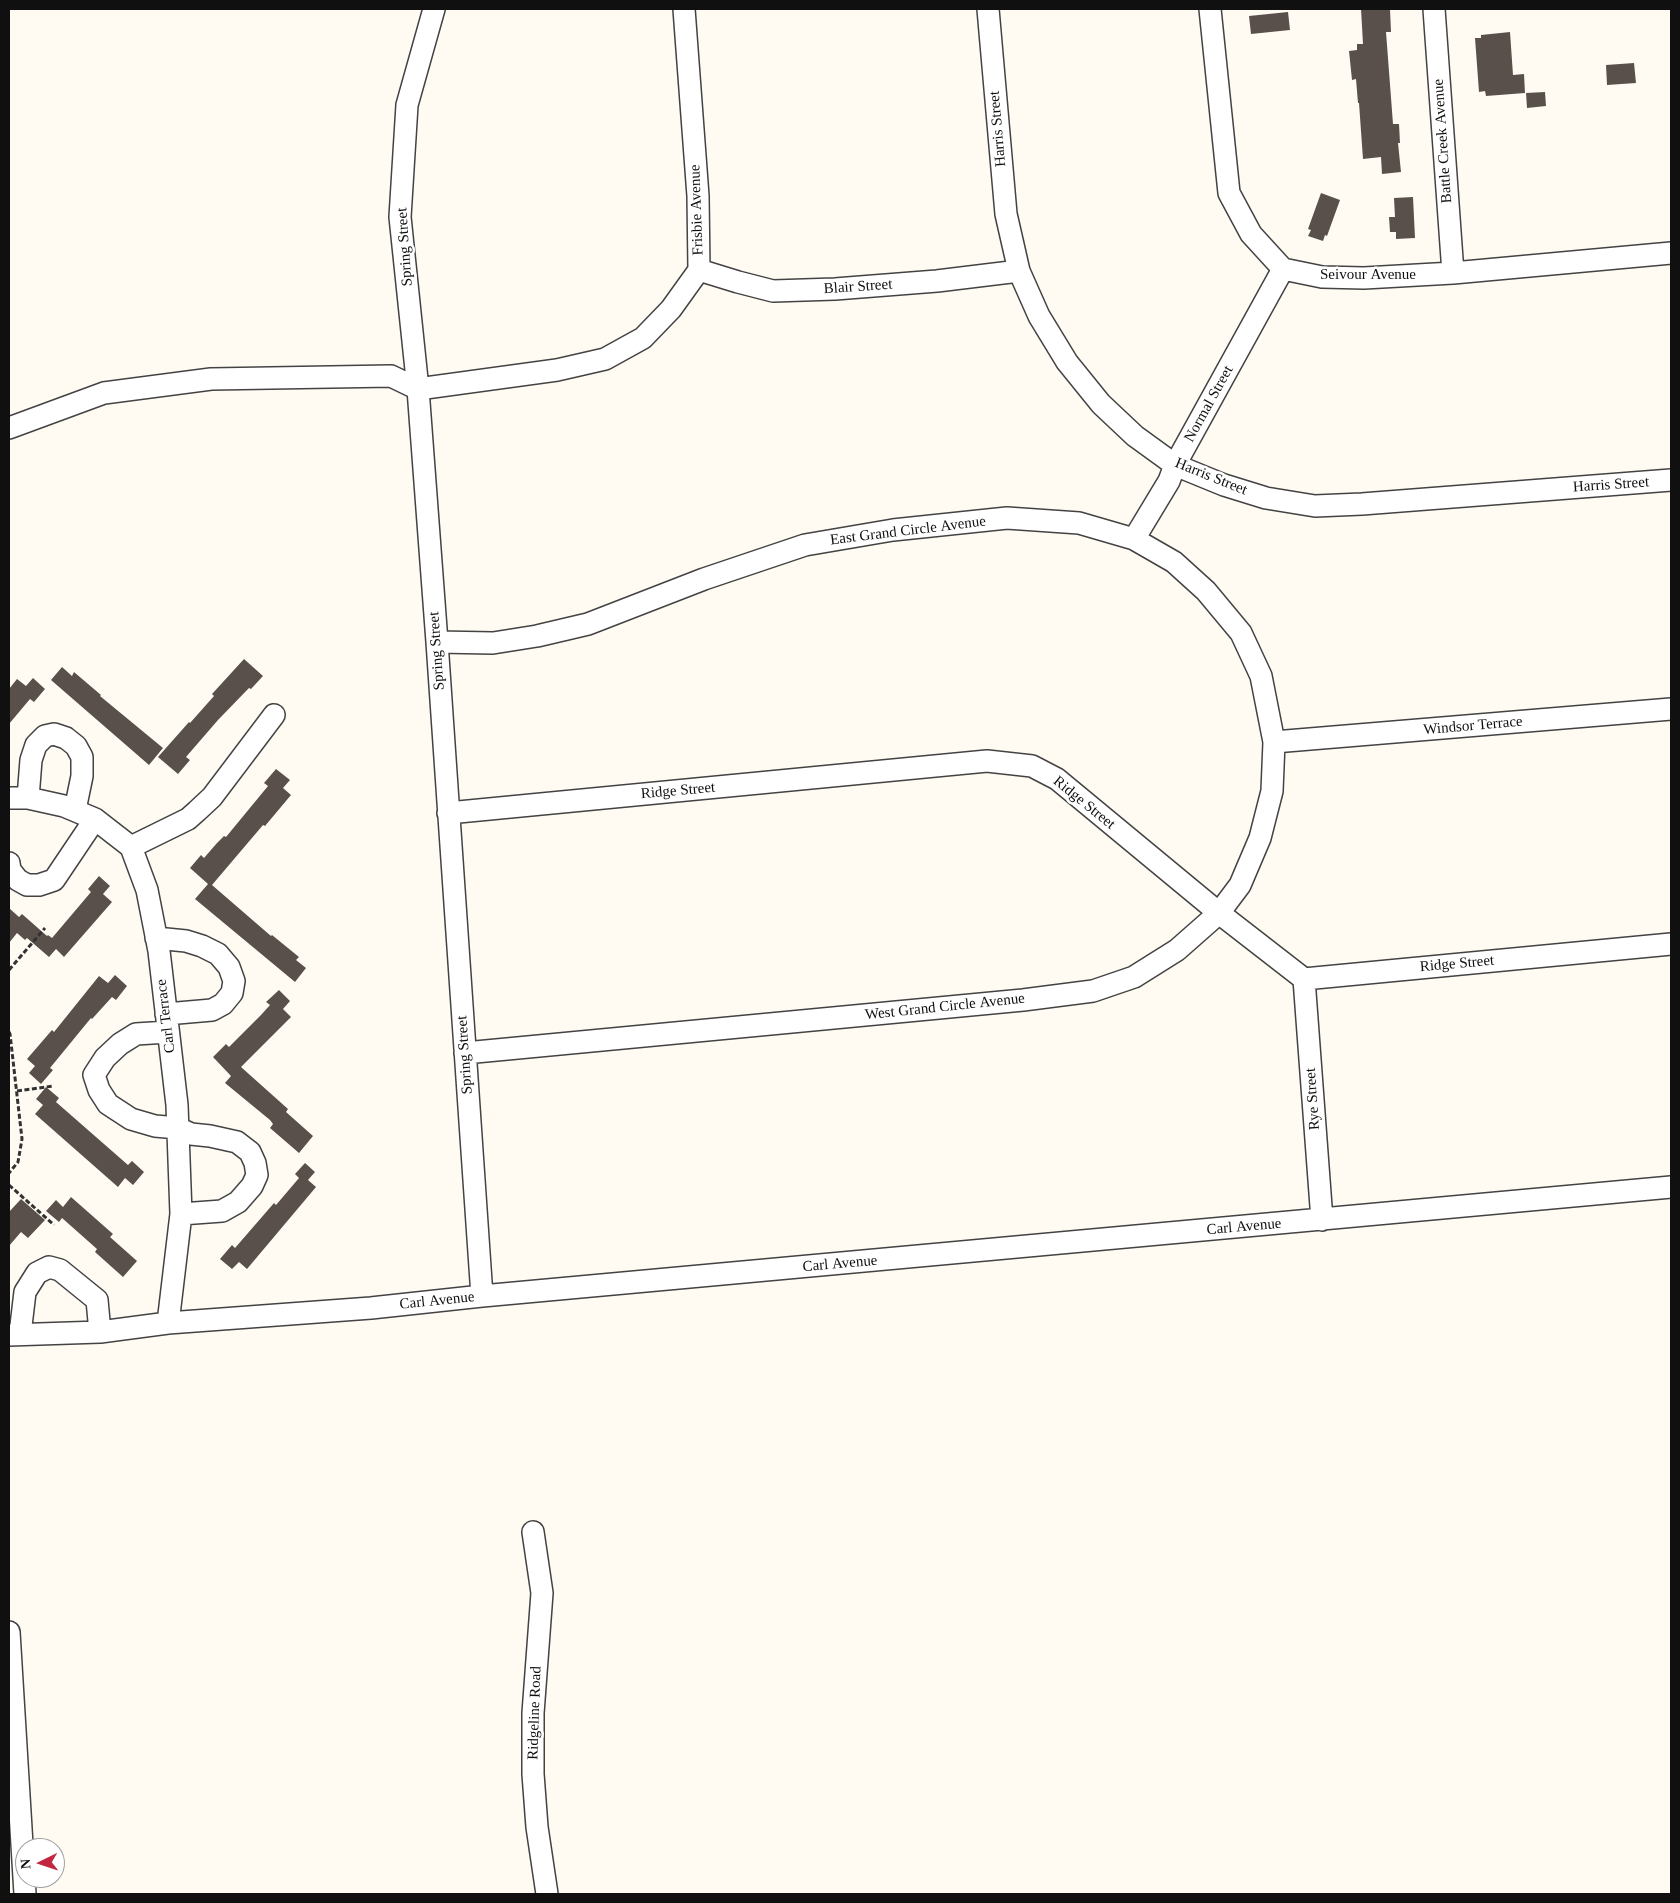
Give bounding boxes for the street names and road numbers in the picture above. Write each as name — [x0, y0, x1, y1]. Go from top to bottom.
street label: Battle Creek Avenue — [1430, 78, 1456, 204]
street label: Harris Street — [986, 90, 1010, 168]
street label: Frisbie Avenue — [686, 164, 708, 256]
street label: Spring Street — [393, 207, 417, 287]
street label: Seivour Avenue — [1320, 266, 1416, 284]
street label: Blair Street — [823, 276, 893, 298]
street label: Normal Street — [1181, 363, 1237, 445]
street label: Harris Street — [1172, 454, 1250, 500]
street label: Harris Street — [1572, 473, 1650, 497]
street label: East Grand Circle Avenue — [829, 513, 987, 549]
street label: Spring Street — [425, 611, 449, 691]
street label: Windsor Terrace — [1423, 713, 1523, 739]
street label: Ridge Street — [1049, 773, 1119, 833]
street label: Ridge Street — [640, 779, 716, 803]
street label: Ridge Street — [1419, 952, 1495, 976]
street label: Carl Terrace — [153, 978, 179, 1054]
street label: West Grand Circle Avenue — [864, 990, 1026, 1024]
street label: Spring Street — [453, 1015, 477, 1095]
street label: Rye Street — [1302, 1067, 1324, 1131]
street label: Carl Avenue — [1206, 1215, 1282, 1239]
street label: Carl Avenue — [802, 1252, 878, 1276]
street label: Carl Avenue — [399, 1288, 475, 1314]
street label: Ridgeline Road — [524, 1666, 546, 1760]

